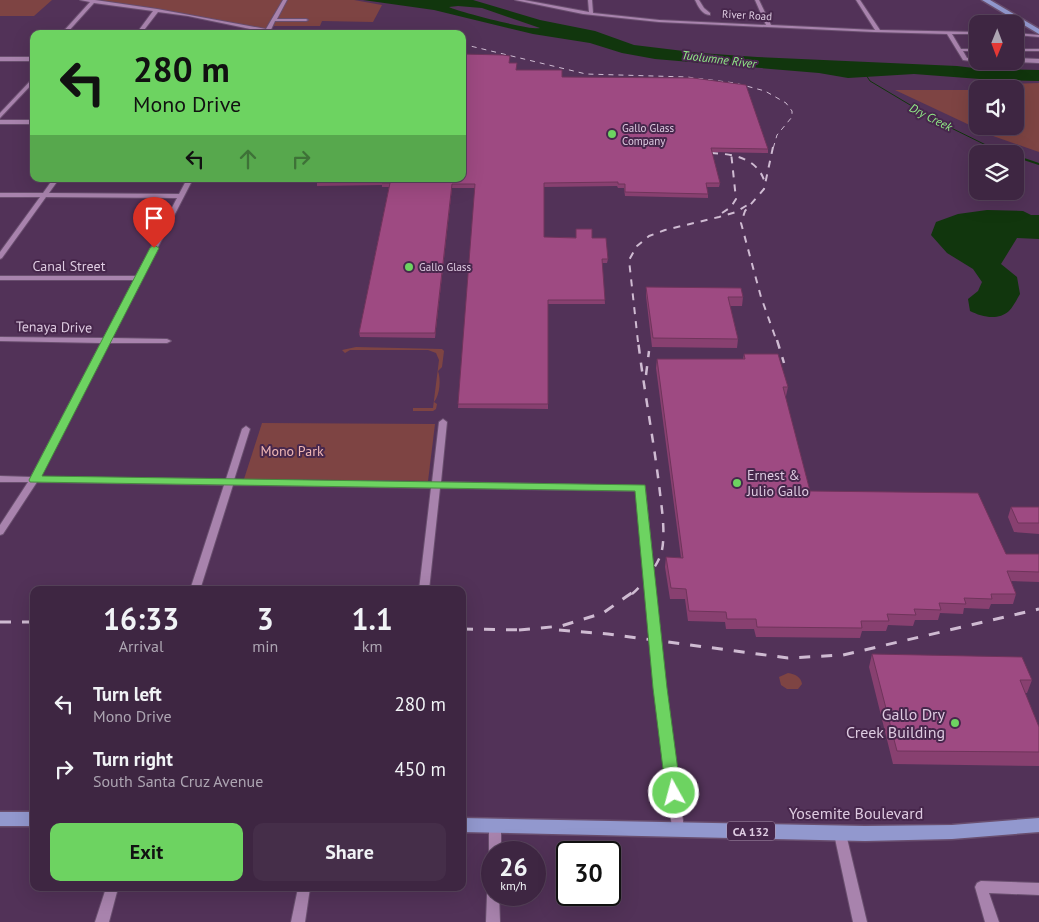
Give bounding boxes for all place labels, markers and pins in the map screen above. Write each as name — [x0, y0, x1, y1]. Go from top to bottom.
place label: Gallo Glass Company — [622, 121, 674, 148]
marker: Gallo Glass Company — [606, 128, 618, 140]
pin — [133, 197, 175, 248]
place label: Gallo Glass — [419, 260, 471, 274]
marker: Gallo Glass — [403, 261, 415, 273]
place label: Ernest & Julio Gallo — [746, 466, 809, 500]
marker: Ernest & Julio Gallo — [731, 477, 743, 489]
place label: Gallo Dry Creek Building — [846, 704, 946, 742]
marker: Gallo Dry Creek Building — [949, 717, 961, 729]

